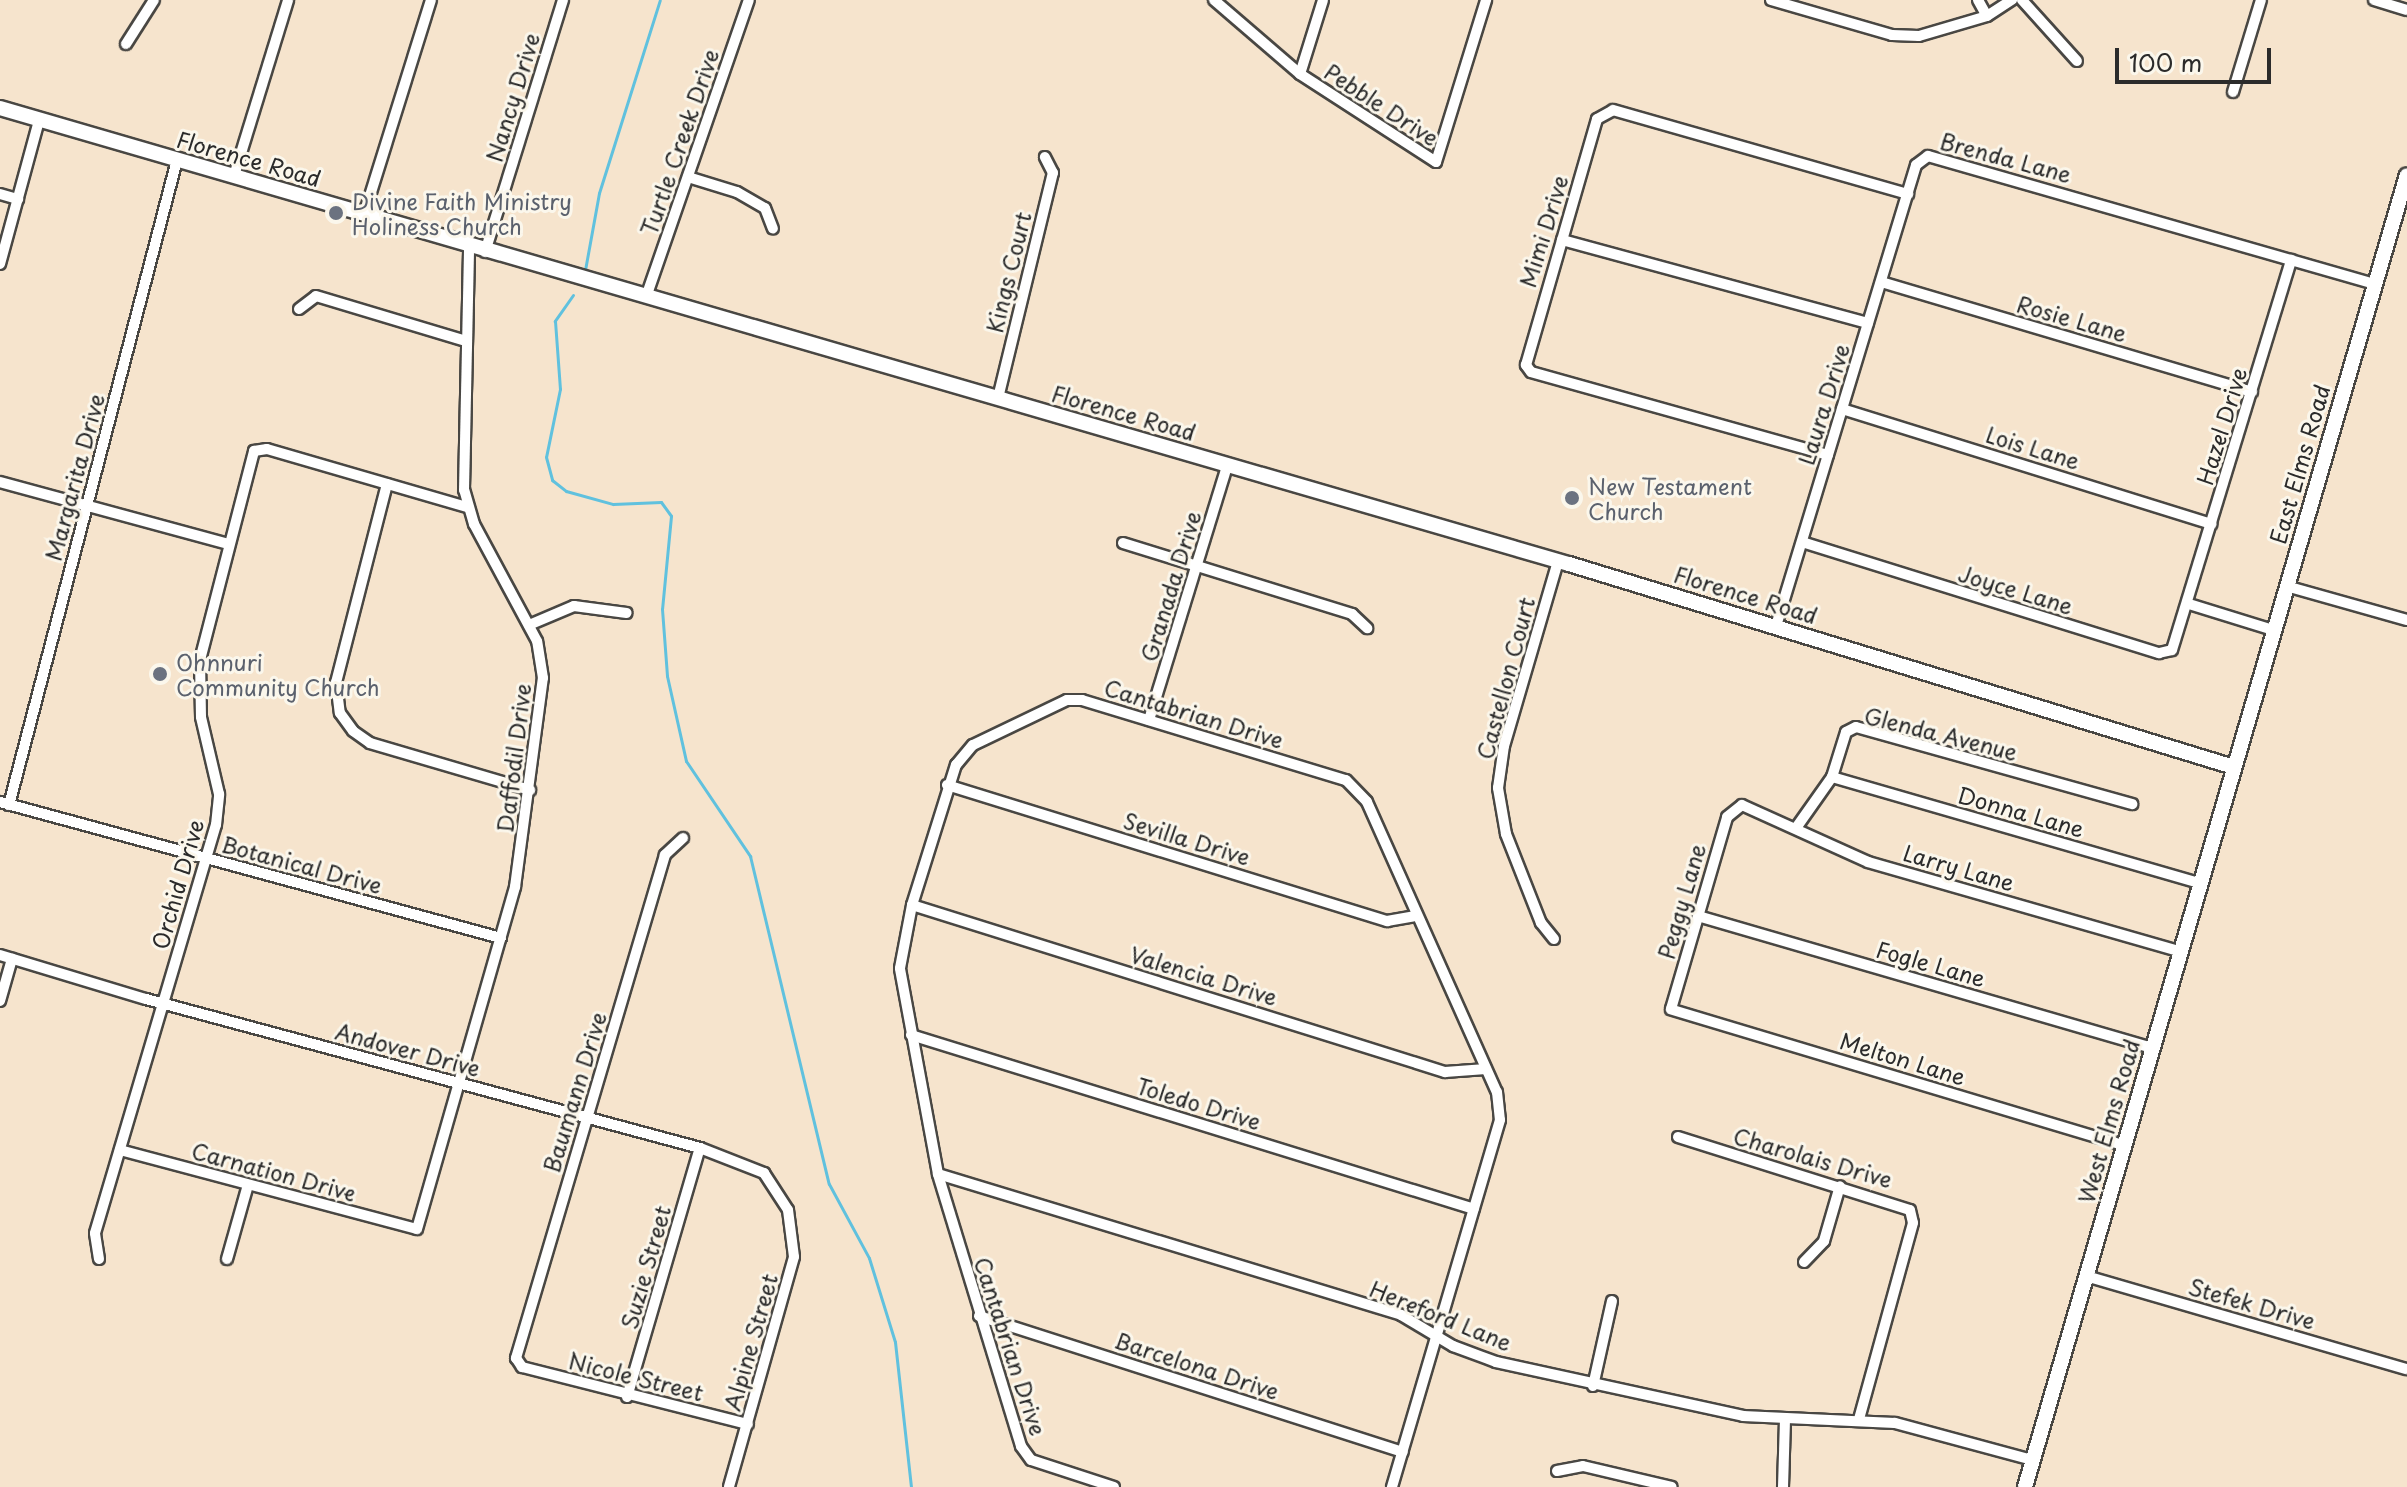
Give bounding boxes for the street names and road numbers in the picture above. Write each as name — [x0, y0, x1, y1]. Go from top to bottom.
street label: Nancy Drive — [480, 30, 544, 164]
street label: Turtle Creek Drive — [634, 44, 724, 240]
street label: Pebble Drive — [1320, 57, 1444, 151]
street label: Florence Road — [174, 125, 324, 191]
street label: Brenda Lane — [1938, 127, 2074, 187]
street label: Mimi Drive — [1513, 171, 1573, 291]
street label: Kings Court — [980, 209, 1036, 335]
street label: Rosie Lane — [2014, 290, 2130, 346]
street label: Laura Drive — [1792, 340, 1854, 468]
street label: Hazel Drive — [2190, 364, 2252, 488]
street label: Florence Road — [1049, 379, 1199, 445]
street label: East Elms Road — [2264, 382, 2334, 546]
street label: Margarita Drive — [39, 390, 109, 564]
street label: Lois Lane — [1983, 420, 2083, 474]
street label: Granada Drive — [1134, 507, 1206, 665]
street label: Joyce Lane — [1955, 559, 2077, 619]
street label: Florence Road — [1671, 560, 1821, 628]
street label: Castellon Court — [1471, 594, 1539, 762]
street label: Cantabrian Drive — [1102, 673, 1286, 753]
street label: Daffodil Drive — [491, 682, 535, 834]
street label: Glenda Avenue — [1862, 701, 2020, 765]
street label: Donna Lane — [1955, 780, 2087, 842]
street label: Sevilla Drive — [1121, 806, 1253, 870]
street label: Orchid Drive — [146, 816, 208, 952]
street label: Botanical Drive — [218, 830, 386, 898]
street label: Larry Lane — [1900, 838, 2018, 896]
street label: Peggy Lane — [1652, 840, 1710, 962]
street label: Fogle Lane — [1873, 935, 1989, 991]
street label: Valencia Drive — [1128, 940, 1280, 1010]
street label: Baumann Drive — [537, 1009, 611, 1175]
street label: Andover Drive — [332, 1017, 484, 1081]
street label: Melton Lane — [1837, 1026, 1969, 1090]
street label: West Elms Road — [2072, 1036, 2144, 1206]
street label: Toledo Drive — [1134, 1072, 1264, 1134]
street label: Charolais Drive — [1731, 1122, 1895, 1192]
street label: Carnation Drive — [188, 1136, 360, 1206]
street label: Suzie Street — [615, 1202, 675, 1332]
street label: Cantabrian Drive — [970, 1254, 1052, 1438]
street label: Alpine Street — [718, 1270, 782, 1414]
street label: Stefek Drive — [2185, 1272, 2319, 1334]
street label: Hereford Lane — [1366, 1274, 1516, 1356]
street label: Barcelona Drive — [1112, 1326, 1282, 1404]
street label: Nicole Street — [565, 1346, 707, 1406]

